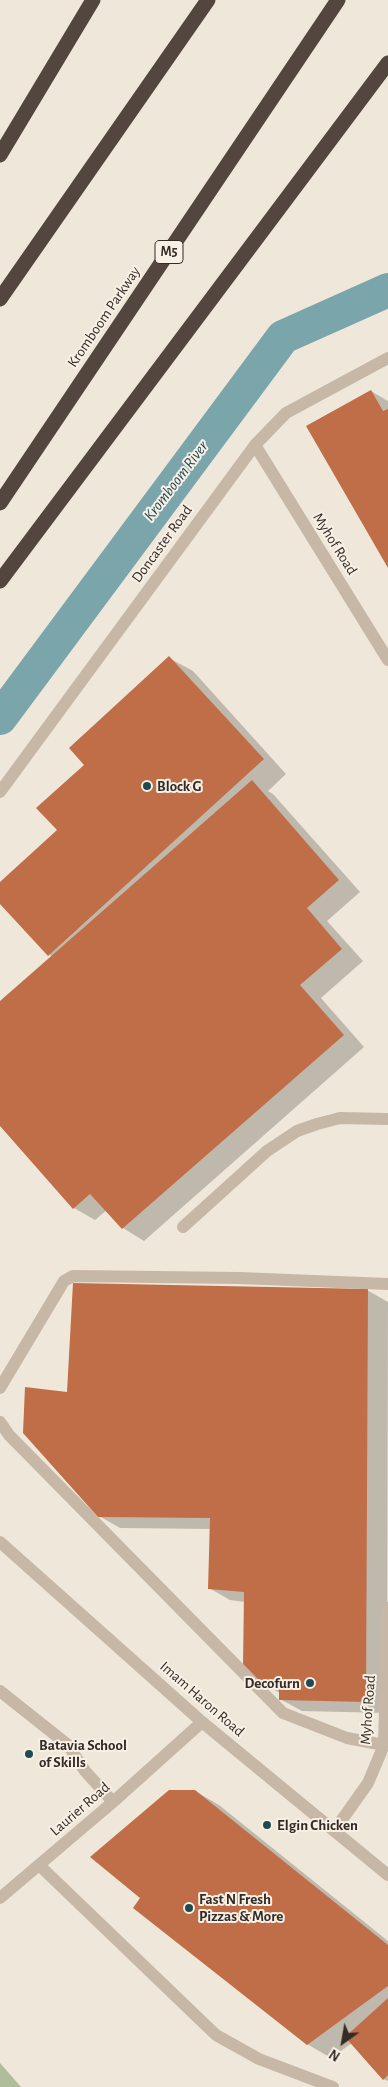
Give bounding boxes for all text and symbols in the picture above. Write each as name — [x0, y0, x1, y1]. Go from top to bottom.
road number: M5 — [155, 240, 183, 264]
street label: Kromboom Parkway — [64, 263, 144, 371]
water label: Kromboom River — [140, 437, 212, 525]
street label: Doncaster Road — [128, 502, 196, 586]
street label: Myhof Road — [309, 510, 361, 578]
place label: Block G — [157, 777, 201, 795]
marker: Block G — [141, 780, 153, 792]
street label: Imam Haron Road — [156, 1657, 248, 1741]
place label: Decofurn — [244, 1674, 300, 1692]
street label: Myhof Road — [357, 1675, 379, 1745]
marker: Decofurn — [304, 1677, 316, 1689]
place label: Batavia School of Skills — [39, 1736, 127, 1771]
marker: Batavia School of Skills — [23, 1748, 35, 1760]
street label: Laurier Road — [46, 1778, 114, 1840]
place label: Elgin Chicken — [277, 1816, 358, 1834]
marker: Elgin Chicken — [261, 1819, 273, 1831]
place label: Fast N Fresh Pizzas & More — [199, 1890, 283, 1925]
marker: Fast N Fresh Pizzas & More — [183, 1902, 195, 1914]
north arrow — [318, 2017, 368, 2067]
text: N — [327, 2046, 343, 2063]

